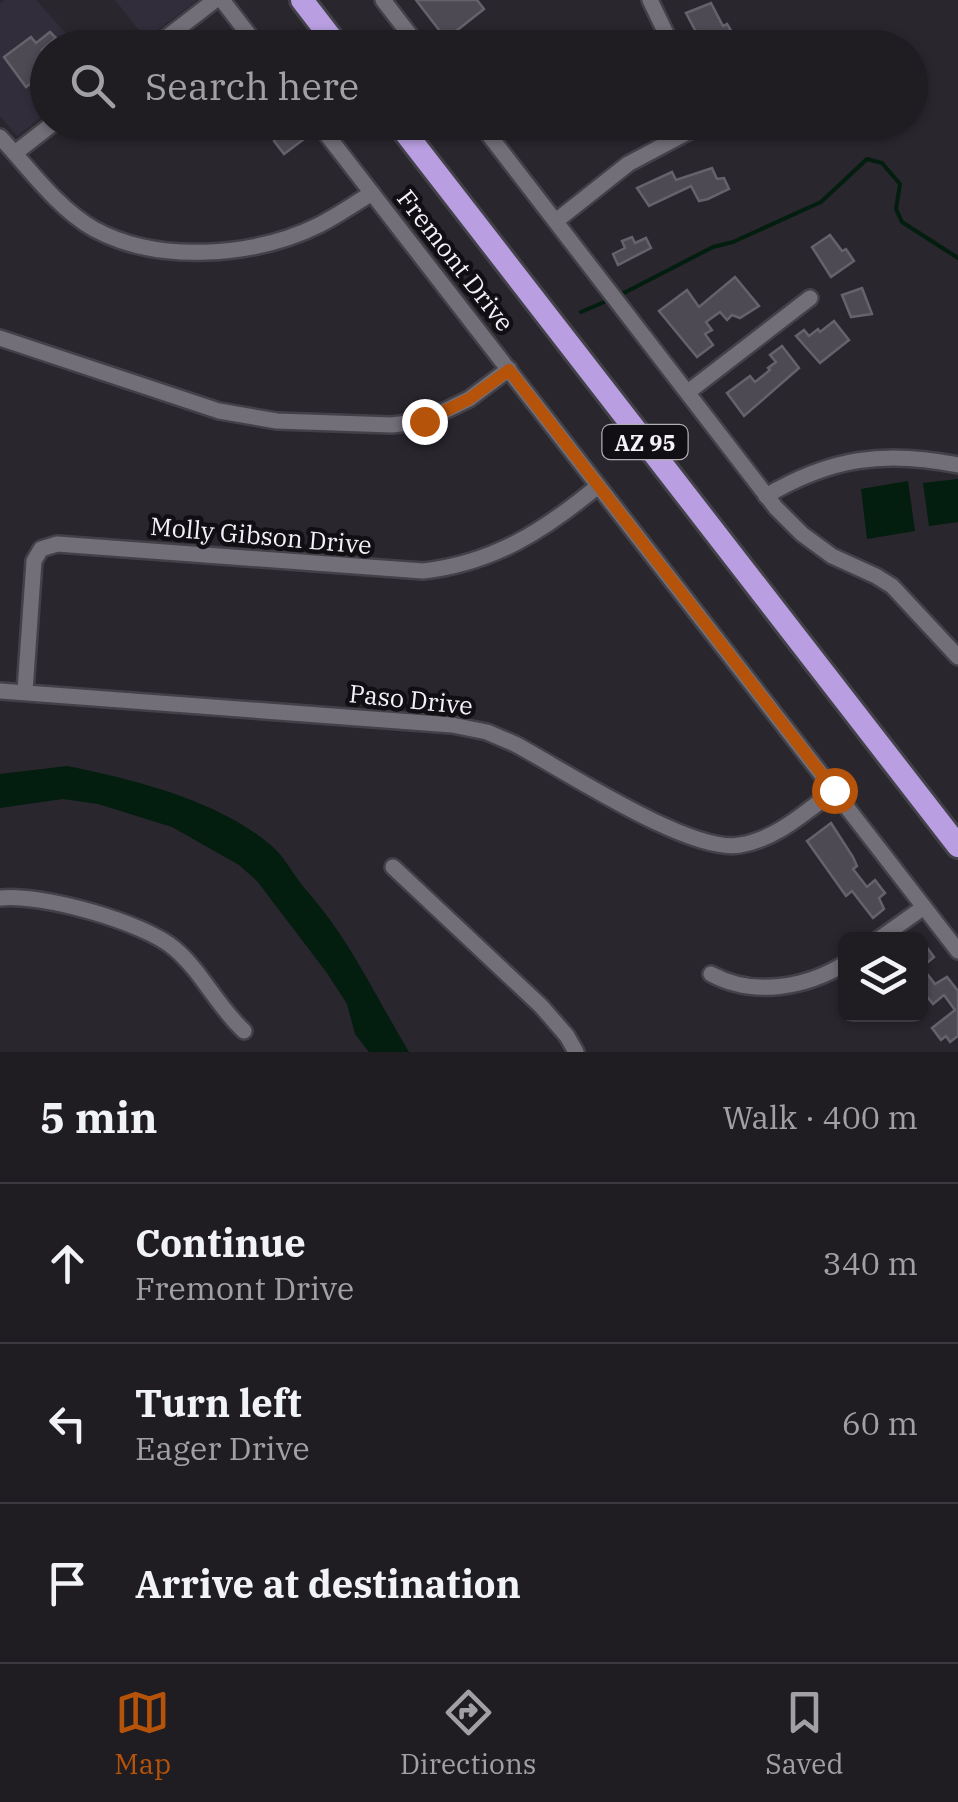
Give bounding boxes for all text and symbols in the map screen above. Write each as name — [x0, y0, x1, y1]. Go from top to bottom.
search box — [30, 30, 928, 140]
icon: search — [65, 58, 120, 113]
text: Search here — [145, 61, 359, 110]
street label: Fremont Drive — [390, 182, 522, 338]
route end — [402, 399, 448, 445]
road number: AZ 95 — [602, 425, 688, 459]
street label: Molly Gibson Drive — [149, 509, 373, 561]
street label: Paso Drive — [348, 676, 474, 722]
route start — [812, 768, 858, 814]
map controls — [838, 932, 928, 1022]
button: layers — [838, 932, 928, 1022]
text: 5 min — [40, 1090, 158, 1145]
text: Walk · 400 m — [722, 1096, 918, 1138]
text: Continue — [135, 1218, 306, 1267]
icon: ahead — [40, 1236, 95, 1291]
text: 340 m — [822, 1242, 918, 1284]
text: Fremont Drive — [135, 1267, 354, 1309]
text: Turn left — [135, 1378, 302, 1427]
icon: left — [40, 1396, 95, 1451]
text: 60 m — [842, 1402, 918, 1444]
text: Eager Drive — [135, 1427, 310, 1469]
icon: arrive — [40, 1556, 95, 1611]
text: Arrive at destination — [135, 1559, 521, 1608]
tab: Map — [114, 1685, 171, 1782]
tab: Directions — [400, 1685, 536, 1782]
tab: Saved — [765, 1685, 844, 1782]

